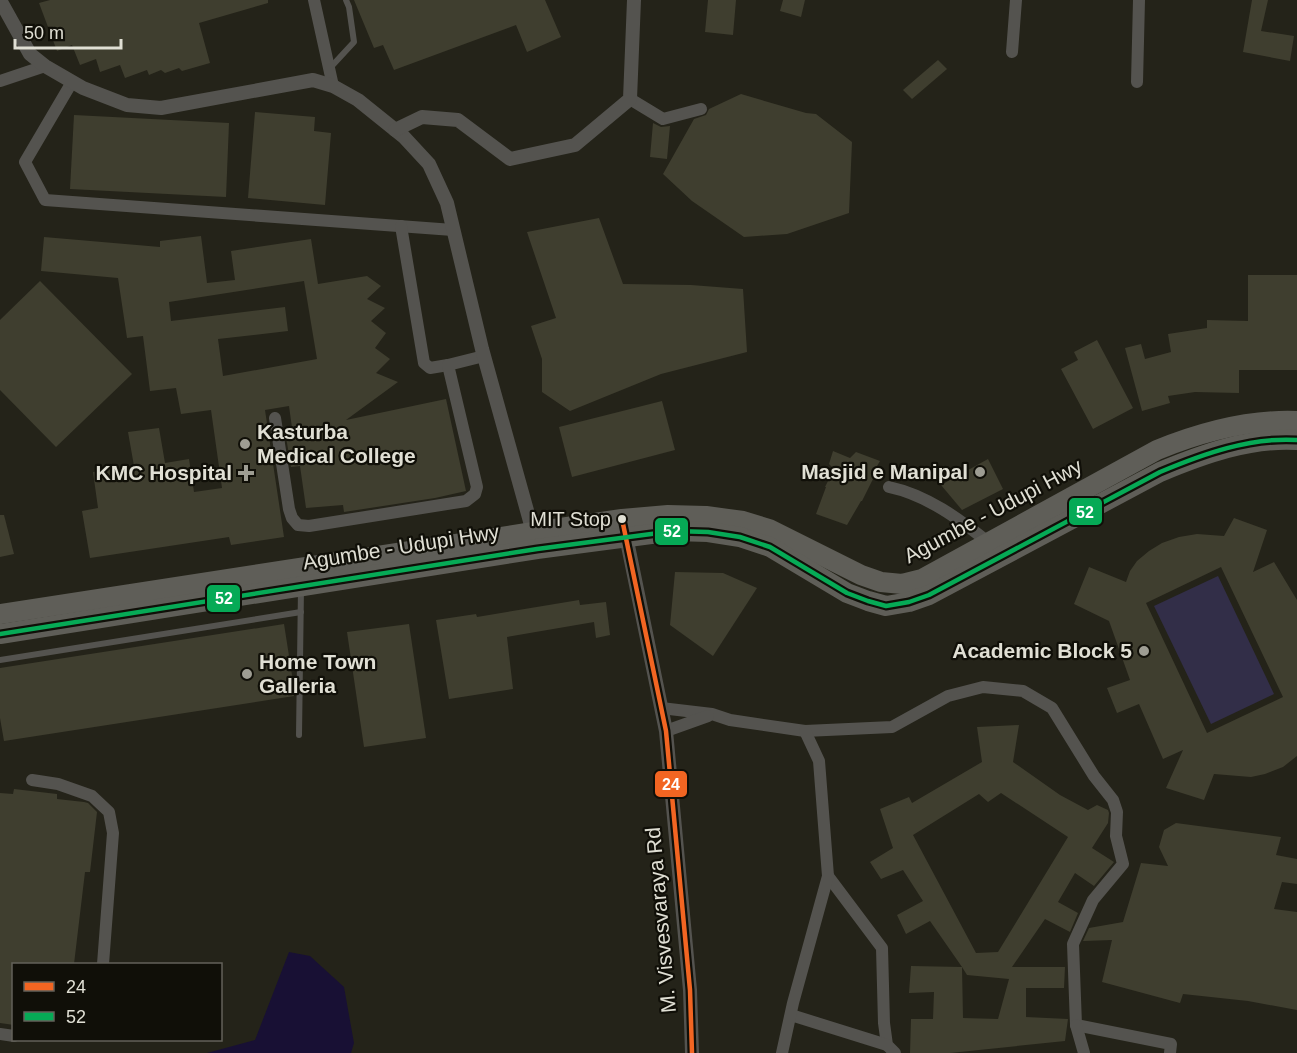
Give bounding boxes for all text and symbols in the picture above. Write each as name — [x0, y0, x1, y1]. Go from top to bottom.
scale bar — [15, 12, 122, 50]
text: 50 m — [24, 23, 64, 43]
place label: Kasturba Medical College — [257, 420, 416, 467]
marker: Kasturba Medical College — [238, 437, 252, 451]
street label: Agumbe - Udupi Hwy — [900, 454, 1086, 567]
place label: Masjid e Manipal — [801, 460, 968, 483]
place label: KMC Hospital — [96, 461, 232, 484]
marker: KMC Hospital — [237, 464, 255, 482]
marker: Masjid e Manipal — [973, 465, 987, 479]
line badge: 52 — [1068, 497, 1103, 526]
text: 52 — [1076, 504, 1094, 521]
place label: MIT Stop — [530, 508, 611, 530]
marker: MIT Stop — [616, 513, 628, 525]
line badge: 52 — [654, 517, 689, 546]
street label: Agumbe - Udupi Hwy — [301, 520, 501, 573]
text: 52 — [663, 523, 681, 540]
line badge: 52 — [206, 584, 241, 613]
text: 52 — [215, 590, 233, 607]
place label: Academic Block 5 — [952, 639, 1132, 662]
marker: Academic Block 5 — [1137, 644, 1151, 658]
place label: Home Town Galleria — [259, 650, 376, 697]
marker: Home Town Galleria — [240, 667, 254, 681]
line badge: 24 — [654, 770, 688, 798]
text: 24 — [662, 776, 680, 793]
street label: M. Visvesvaraya Rd — [641, 826, 680, 1014]
legend — [12, 963, 222, 1041]
text: 24 — [66, 977, 86, 997]
text: 52 — [66, 1007, 86, 1027]

